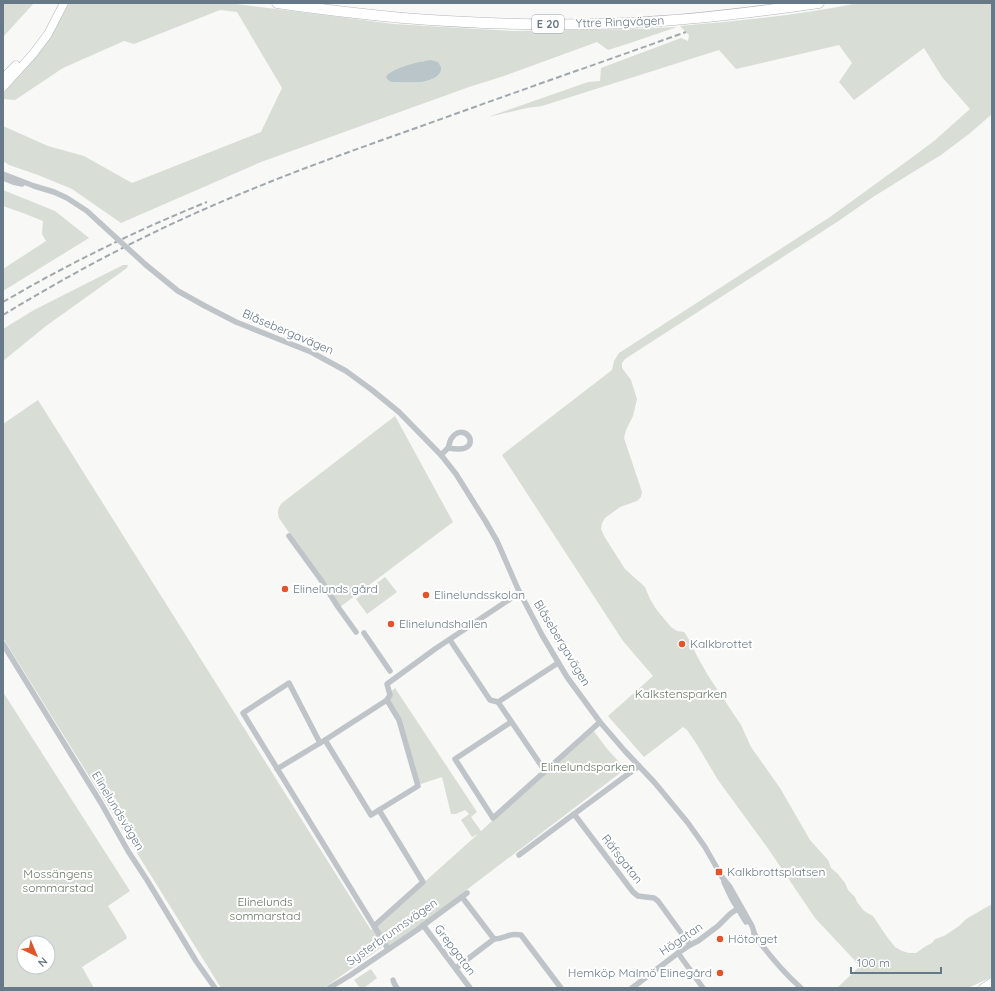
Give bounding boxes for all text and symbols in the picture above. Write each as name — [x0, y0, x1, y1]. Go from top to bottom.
street label: Yttre Ringvägen — [575, 12, 665, 31]
road number: E 20 — [532, 15, 564, 33]
street label: Blåsebergavägen — [240, 306, 336, 358]
place label: Elinelunds gård — [293, 581, 378, 596]
marker: Elinelunds gård — [280, 584, 290, 594]
place label: Elinelundsskolan — [434, 587, 525, 602]
marker: Elinelundsskolan — [421, 590, 431, 600]
street label: Blåsebergavägen — [531, 597, 594, 689]
place label: Elinelundshallen — [399, 616, 487, 631]
marker: Elinelundshallen — [386, 619, 396, 629]
place label: Kalkbrottet — [690, 636, 752, 651]
marker: Kalkbrottet — [677, 639, 687, 649]
park label: Kalkstensparken — [635, 686, 727, 701]
park label: Elinelundsparken — [541, 759, 635, 774]
street label: Elinelundsvägen — [89, 768, 148, 853]
street label: Räfsgatan — [599, 831, 646, 886]
place label: Kalkbrottsplatsen — [727, 864, 825, 879]
park label: Mossängens sommarstad — [23, 866, 93, 895]
marker: Kalkbrottsplatsen — [714, 867, 724, 877]
park label: Elinelunds sommarstad — [230, 894, 300, 923]
street label: Systerbrunnsvägen — [343, 895, 440, 968]
street label: Högatan — [656, 919, 705, 958]
street label: Grepgatan — [431, 921, 479, 978]
place label: Hötorget — [728, 931, 778, 946]
marker: Hötorget — [715, 934, 725, 944]
north arrow — [16, 935, 56, 975]
scale bar — [851, 949, 941, 975]
text: N — [35, 954, 51, 970]
text: 100 m — [857, 955, 890, 970]
place label: Hemköp Malmö Elinegård — [568, 965, 712, 980]
marker: Hemköp Malmö Elinegård — [715, 968, 725, 978]

